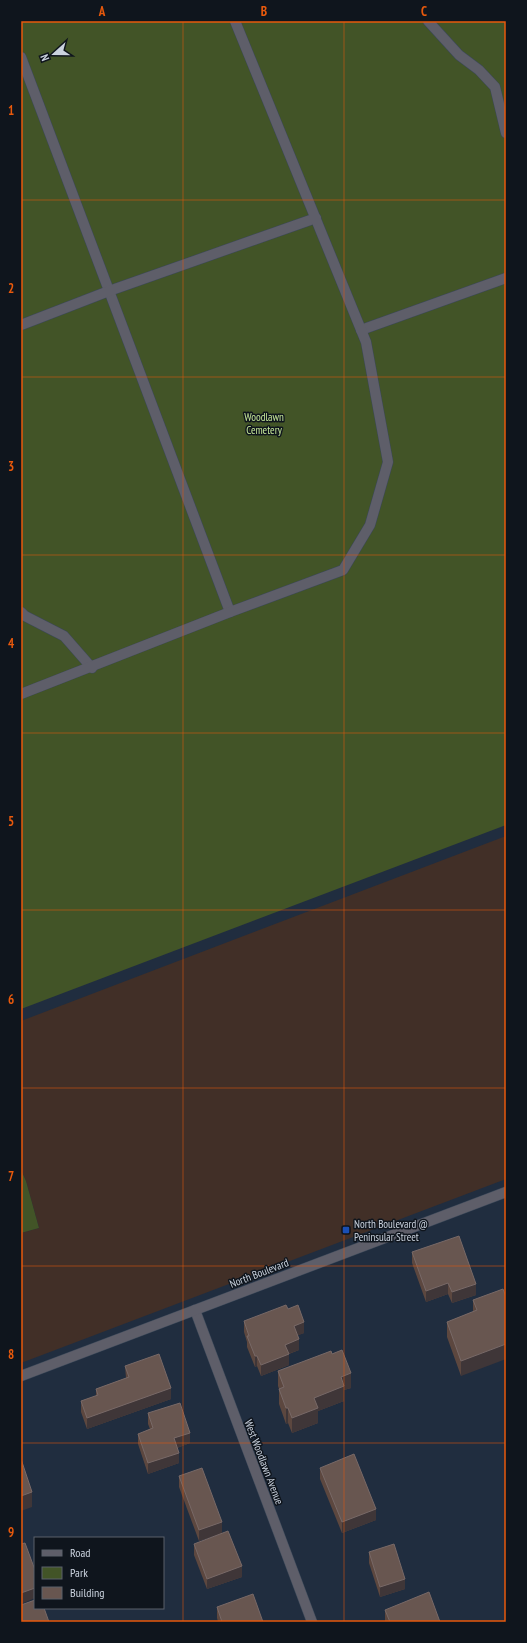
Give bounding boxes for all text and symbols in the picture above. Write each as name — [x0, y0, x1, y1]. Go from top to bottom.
text: A — [98, 3, 106, 20]
text: B — [261, 3, 267, 20]
text: C — [421, 3, 427, 20]
north arrow — [34, 34, 74, 74]
text: N — [37, 52, 52, 63]
text: 1 — [8, 102, 14, 119]
text: 2 — [8, 280, 14, 297]
park label: Woodlawn Cemetery — [244, 410, 284, 437]
text: 3 — [8, 458, 14, 475]
text: 4 — [8, 635, 15, 652]
text: 5 — [8, 813, 14, 830]
text: 6 — [8, 991, 14, 1008]
text: 7 — [8, 1168, 14, 1185]
place label: North Boulevard @ Peninsular Street — [354, 1217, 428, 1244]
marker: North Boulevard @ Peninsular Street — [341, 1225, 351, 1235]
street label: North Boulevard — [227, 1255, 291, 1291]
text: 8 — [8, 1346, 14, 1363]
street label: West Woodlawn Avenue — [241, 1418, 287, 1507]
text: 9 — [8, 1524, 14, 1541]
legend — [34, 1537, 164, 1609]
text: Road — [70, 1545, 90, 1560]
text: Park — [70, 1565, 88, 1580]
text: Building — [70, 1585, 105, 1600]

